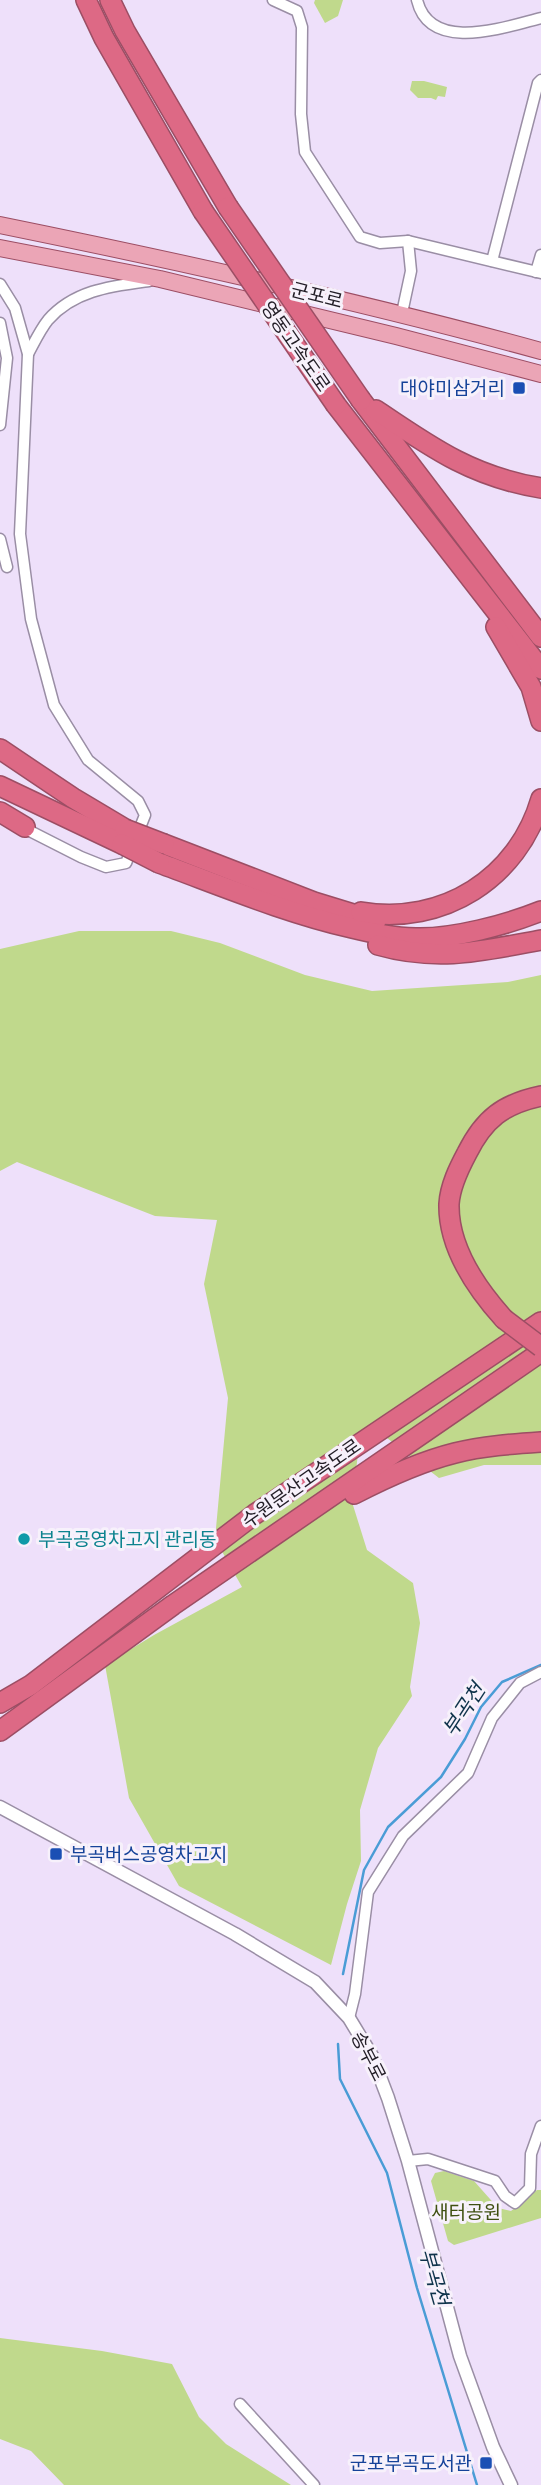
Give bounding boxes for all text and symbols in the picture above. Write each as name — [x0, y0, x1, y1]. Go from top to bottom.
street label: 군포로 — [289, 277, 345, 312]
street label: 영동고속도로 — [257, 296, 336, 395]
place label: 대야미삼거리 — [400, 376, 505, 399]
marker: 대야미삼거리 — [511, 380, 527, 396]
street label: 수원문산고속도로 — [237, 1433, 365, 1532]
place label: 부곡공영차고지 관리동 — [38, 1527, 216, 1550]
marker: 부곡공영차고지 관리동 — [16, 1531, 32, 1547]
water label: 부곡천 — [436, 1676, 490, 1740]
place label: 부곡버스공영차고지 — [70, 1842, 227, 1865]
marker: 부곡버스공영차고지 — [48, 1846, 64, 1862]
street label: 송부로 — [347, 2027, 392, 2084]
park label: 새터공원 — [431, 2200, 501, 2223]
water label: 부곡천 — [415, 2245, 456, 2310]
place label: 군포부곡도서관 — [350, 2451, 472, 2474]
marker: 군포부곡도서관 — [478, 2455, 494, 2471]

